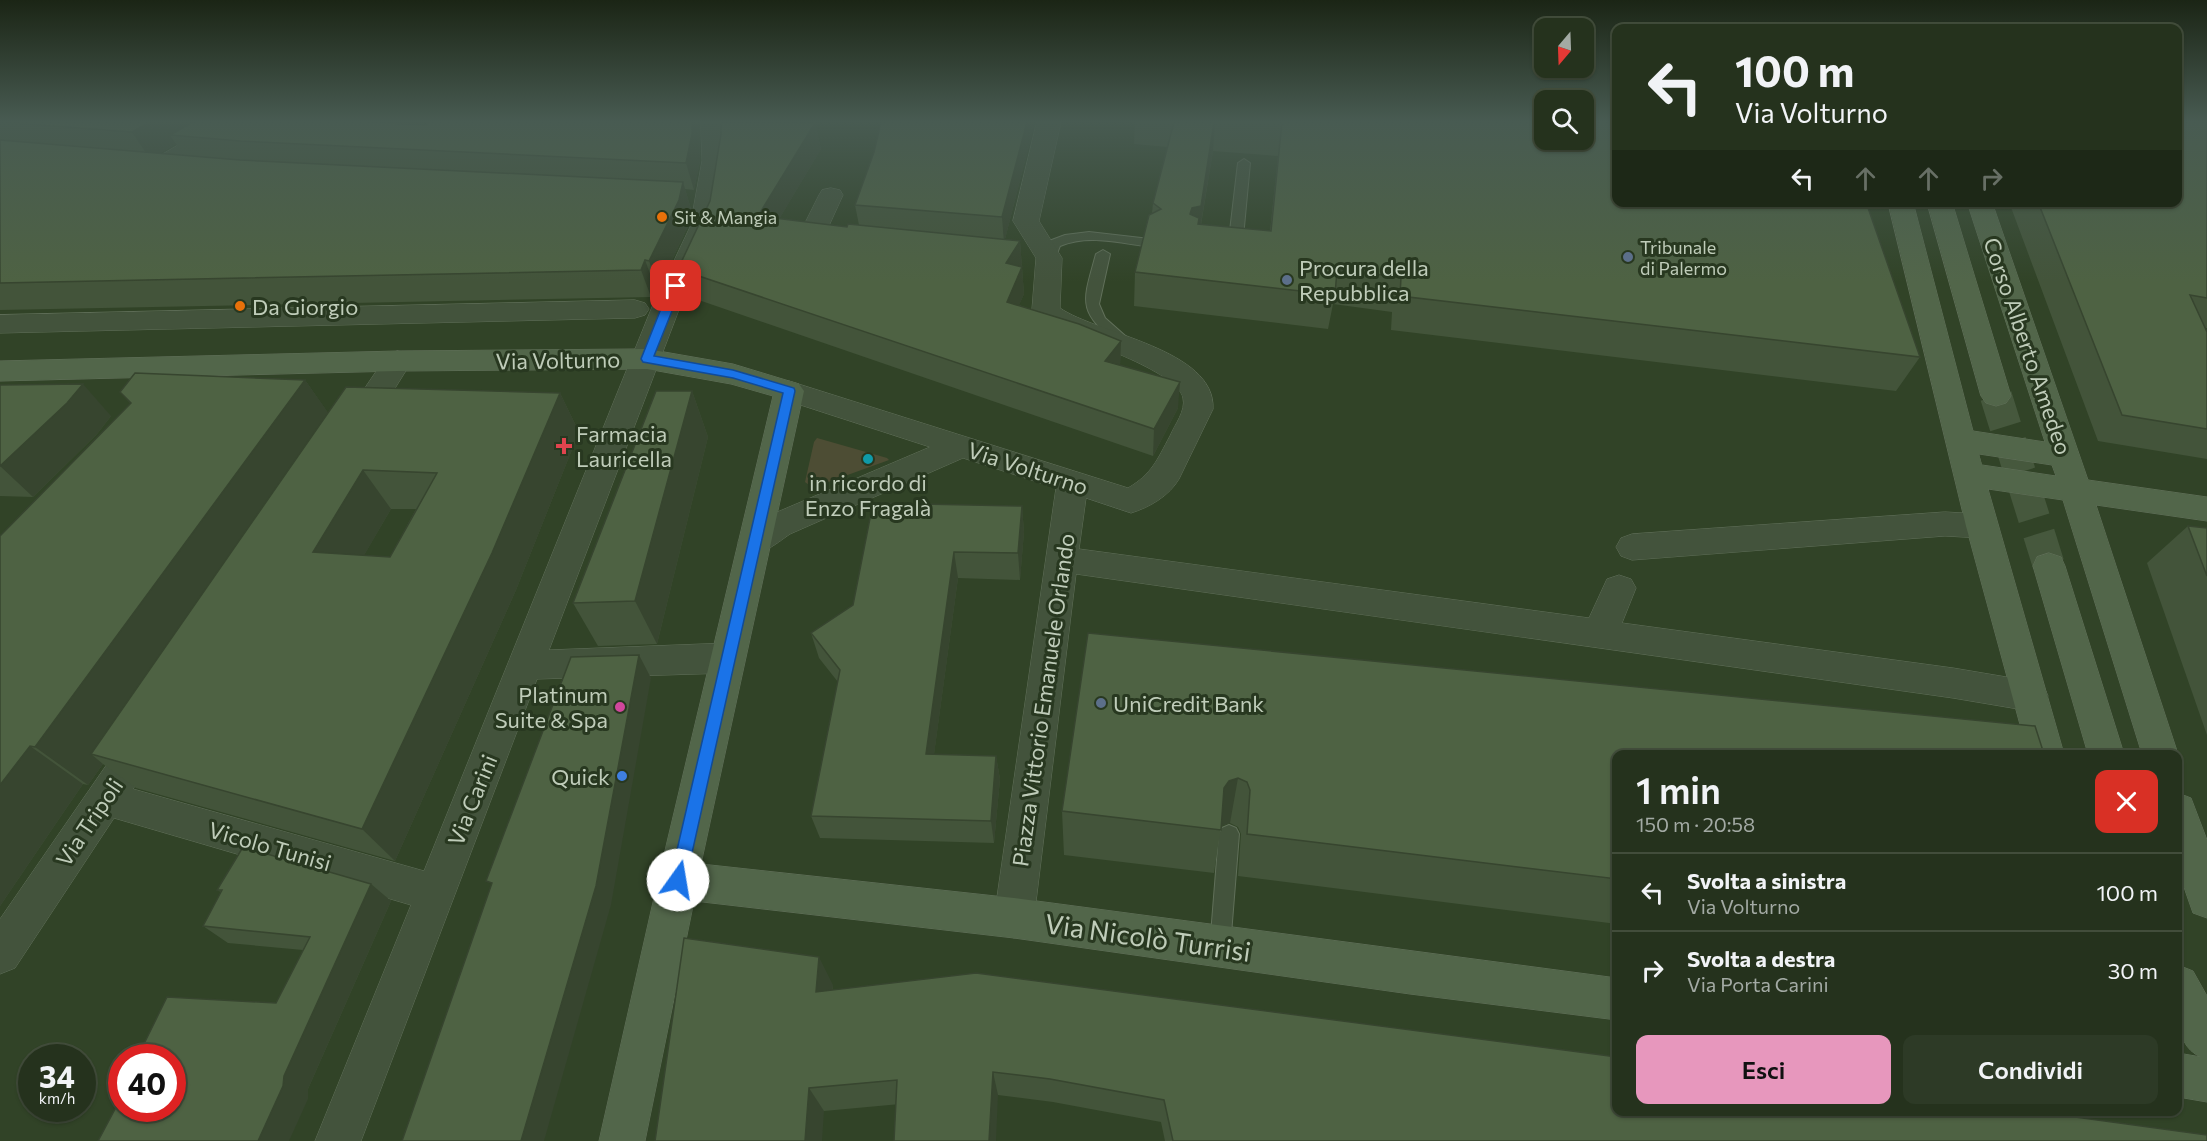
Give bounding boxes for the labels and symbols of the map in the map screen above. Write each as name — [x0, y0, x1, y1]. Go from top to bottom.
north arrow — [1534, 18, 1594, 78]
place label: Sit & Mangia — [674, 206, 777, 228]
marker: Sit & Mangia — [655, 210, 669, 224]
street label: Corso Alberto Amedeo — [1978, 234, 2078, 458]
place label: Tribunale di Palermo — [1640, 236, 1727, 279]
marker: Tribunale di Palermo — [1621, 250, 1635, 264]
place label: Procura della Repubblica — [1299, 254, 1429, 306]
pin — [650, 260, 701, 311]
marker: Procura della Repubblica — [1280, 273, 1294, 287]
place label: Da Giorgio — [252, 293, 358, 320]
marker: Da Giorgio — [233, 299, 247, 313]
street label: Via Volturno — [495, 345, 621, 375]
place label: Farmacia Lauricella — [576, 420, 672, 472]
street label: Via Volturno — [965, 436, 1091, 500]
marker: Farmacia Lauricella — [557, 439, 571, 453]
marker: in ricordo di Enzo Fragalà — [861, 452, 875, 466]
place label: in ricordo di Enzo Fragalà — [805, 469, 931, 521]
street label: Piazza Vittorio Emanuele Orlando — [1006, 532, 1080, 868]
place label: Platinum Suite & Spa — [495, 681, 608, 733]
place label: UniCredit Bank — [1113, 690, 1264, 717]
marker: UniCredit Bank — [1094, 696, 1108, 710]
marker: Platinum Suite & Spa — [613, 700, 627, 714]
street label: Via Carini — [442, 751, 502, 849]
place label: Quick — [551, 763, 610, 790]
marker: Quick — [615, 769, 629, 783]
street label: Via Tripoli — [50, 773, 128, 871]
street label: Vicolo Tunisi — [206, 816, 334, 876]
position arrow — [646, 848, 710, 912]
street label: Via Nicolò Turrisi — [1043, 906, 1253, 968]
speed limit sign: 40 — [108, 1044, 186, 1122]

